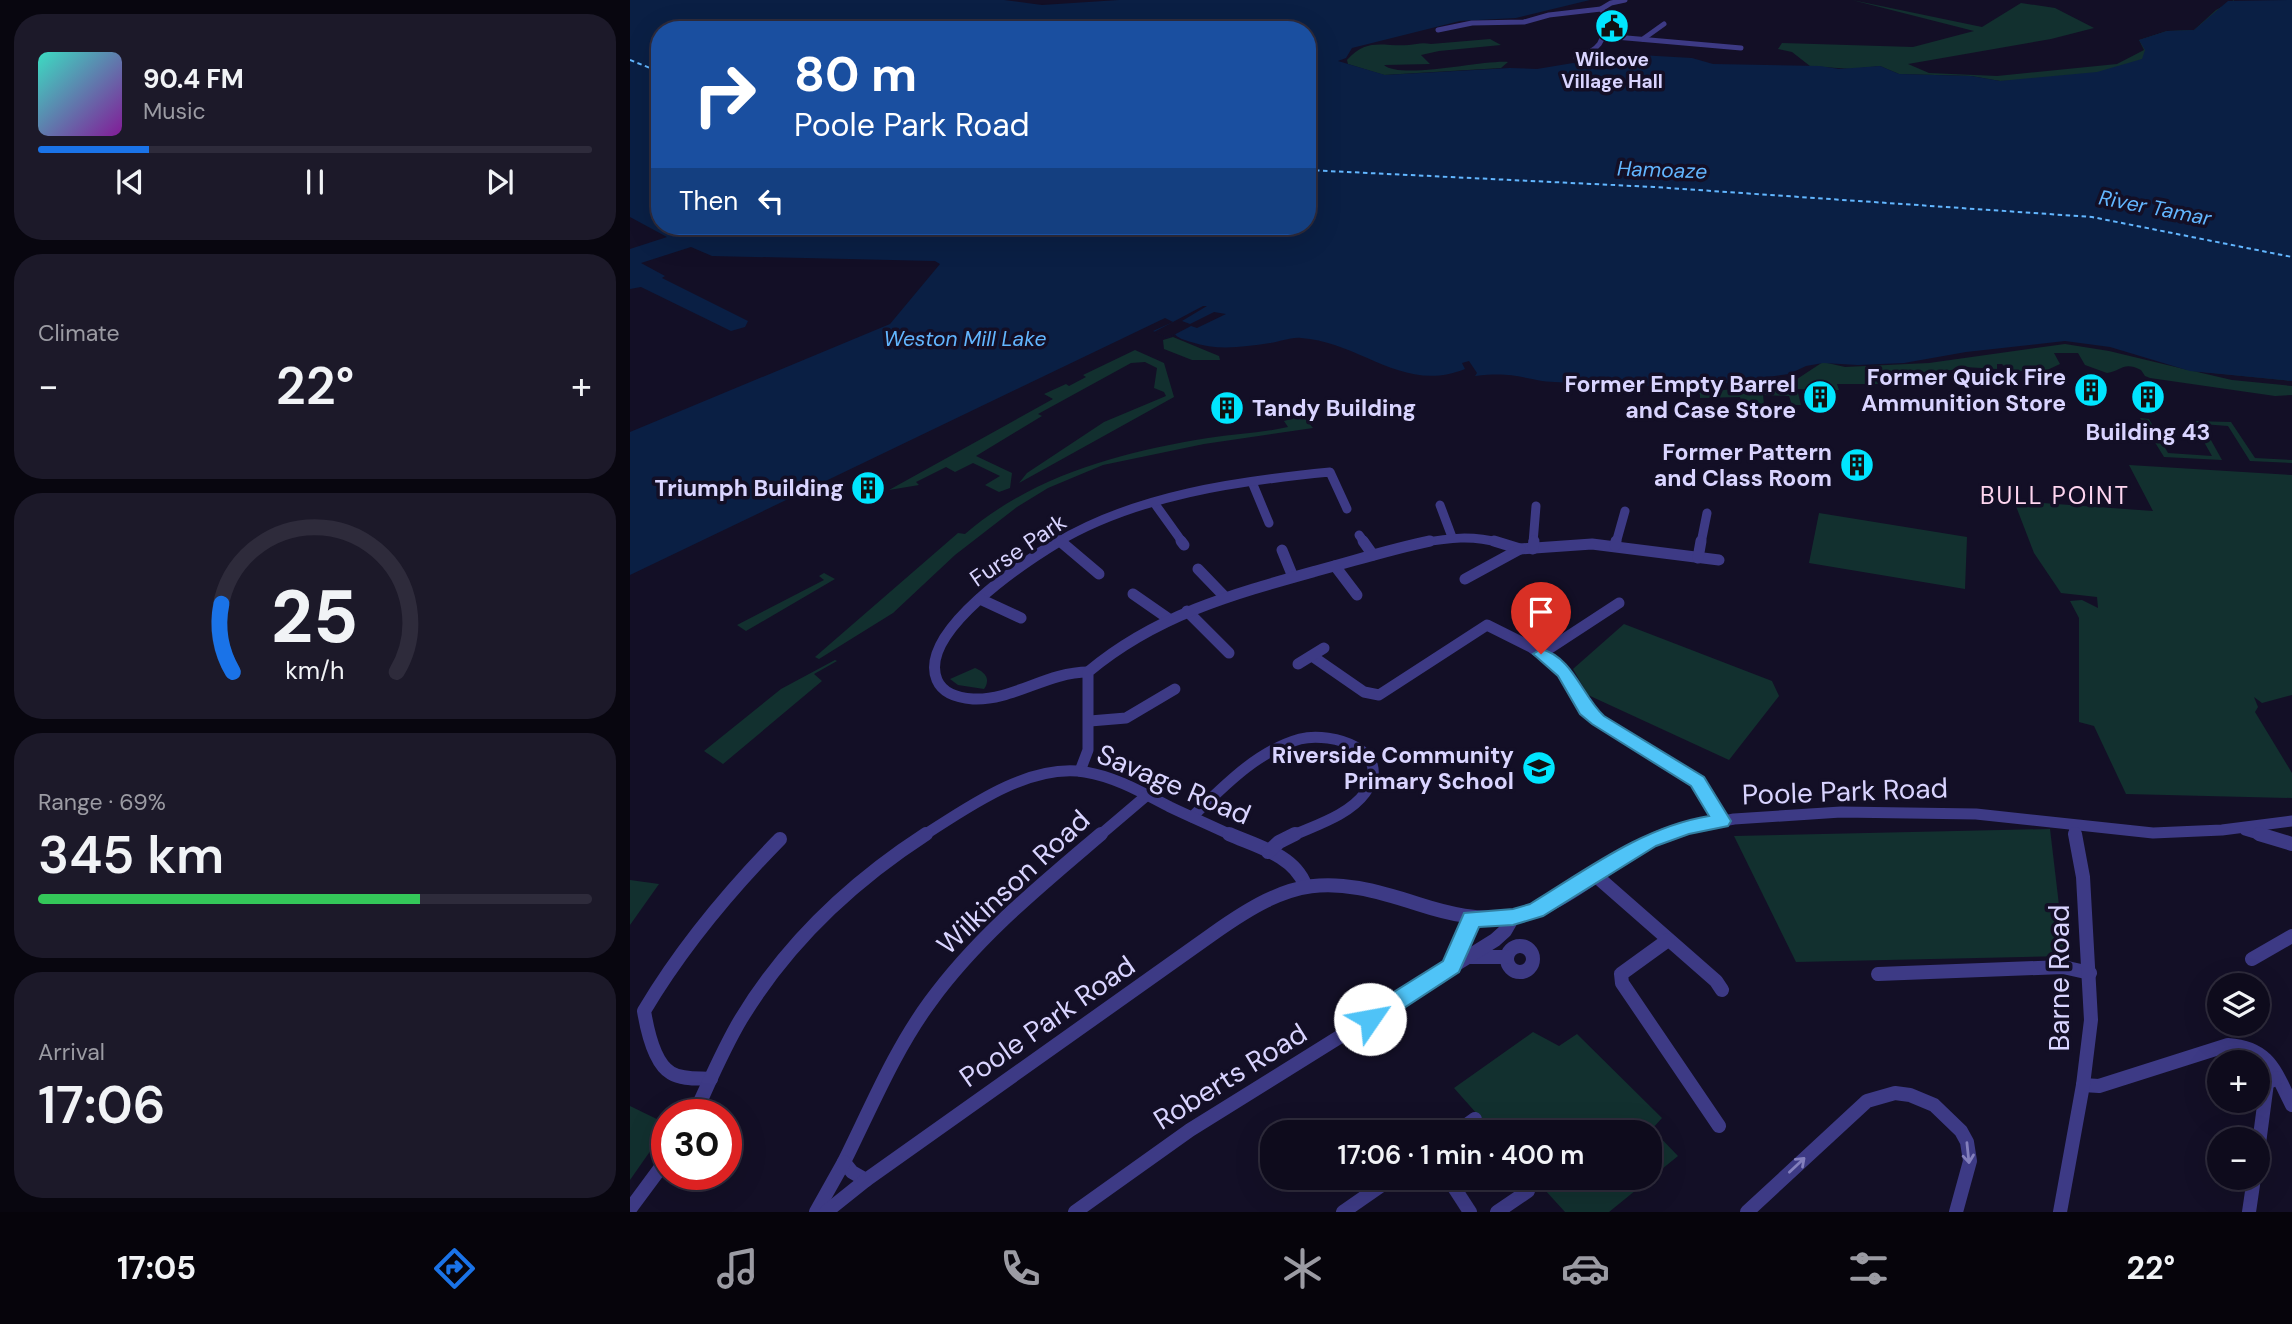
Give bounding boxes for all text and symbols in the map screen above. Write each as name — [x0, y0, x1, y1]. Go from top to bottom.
public building icon: Wilcove Village Hall — [1593, 7, 1631, 45]
text: 80 m — [794, 42, 917, 106]
place label: Wilcove Village Hall — [1561, 47, 1663, 94]
icon: right — [679, 49, 770, 140]
text: 90.4 FM — [143, 62, 244, 96]
text: Music — [143, 96, 206, 126]
text: Poole Park Road — [794, 104, 1030, 146]
water label: Hamoaze — [1616, 154, 1708, 186]
icon: previous — [111, 163, 149, 201]
icon: pause — [296, 163, 334, 201]
icon: next — [481, 163, 519, 201]
icon: left — [752, 182, 790, 220]
water label: River Tamar — [2096, 183, 2215, 233]
text: Then — [679, 184, 738, 218]
text: Climate — [38, 318, 120, 348]
water label: Weston Mill Lake — [884, 325, 1046, 353]
text: 22° — [276, 352, 354, 420]
text: − — [38, 361, 59, 411]
text: + — [571, 361, 592, 411]
place label: Former Quick Fire Ammunition Store — [1861, 362, 2066, 418]
place label: Former Empty Barrel and Case Store — [1564, 369, 1796, 425]
building icon: Former Quick Fire Ammunition Store — [2072, 371, 2110, 409]
building icon: Former Empty Barrel and Case Store — [1801, 378, 1839, 416]
building icon: Building 43 — [2129, 378, 2167, 416]
building icon: Tandy Building — [1208, 389, 1246, 427]
place label: Tandy Building — [1252, 393, 1416, 423]
place label: Building 43 — [2086, 417, 2210, 447]
place label: Former Pattern and Class Room — [1654, 437, 1832, 493]
building icon: Former Pattern and Class Room — [1838, 446, 1876, 484]
building icon: Triumph Building — [849, 469, 887, 507]
place label: Triumph Building — [655, 473, 844, 503]
district label: BULL POINT — [1980, 480, 2130, 511]
street label: Furse Park — [964, 507, 1072, 593]
text: 25 — [271, 570, 359, 665]
pin — [1511, 582, 1571, 654]
icon: arrive — [1522, 593, 1560, 631]
text: km/h — [285, 654, 345, 687]
street label: Savage Road — [1091, 735, 1256, 833]
place label: Riverside Community Primary School — [1272, 740, 1514, 796]
school or university icon: Riverside Community Primary School — [1520, 749, 1558, 787]
street label: Poole Park Road — [1741, 769, 1949, 814]
text: Range · 69% — [38, 787, 166, 817]
street label: Wilkinson Road — [929, 802, 1098, 963]
text: 345 km — [38, 821, 224, 889]
street label: Barne Road — [2041, 904, 2078, 1052]
street label: Poole Park Road — [952, 947, 1142, 1096]
map controls — [2207, 973, 2270, 1190]
button: layers — [2207, 973, 2270, 1036]
position arrow — [1333, 982, 1407, 1056]
street label: Roberts Road — [1147, 1015, 1314, 1138]
text: Arrival — [38, 1037, 105, 1067]
button: + — [2207, 1050, 2270, 1113]
text: 17:06 — [38, 1071, 166, 1139]
speed limit sign: 30 — [651, 1099, 742, 1190]
button: − — [2207, 1127, 2270, 1190]
text: 17:06 · 1 min · 400 m — [1338, 1138, 1584, 1172]
one-way arrow — [1962, 1141, 1975, 1164]
one-way arrow — [1788, 1157, 1805, 1174]
icon: directions — [430, 1244, 479, 1293]
icon: music — [713, 1244, 762, 1293]
icon: phone — [996, 1244, 1045, 1293]
icon: climate — [1278, 1244, 1327, 1293]
icon: car — [1561, 1244, 1610, 1293]
icon: filters — [1844, 1244, 1893, 1293]
text: 17:05 — [117, 1247, 196, 1289]
text: 22° — [2127, 1247, 2175, 1289]

